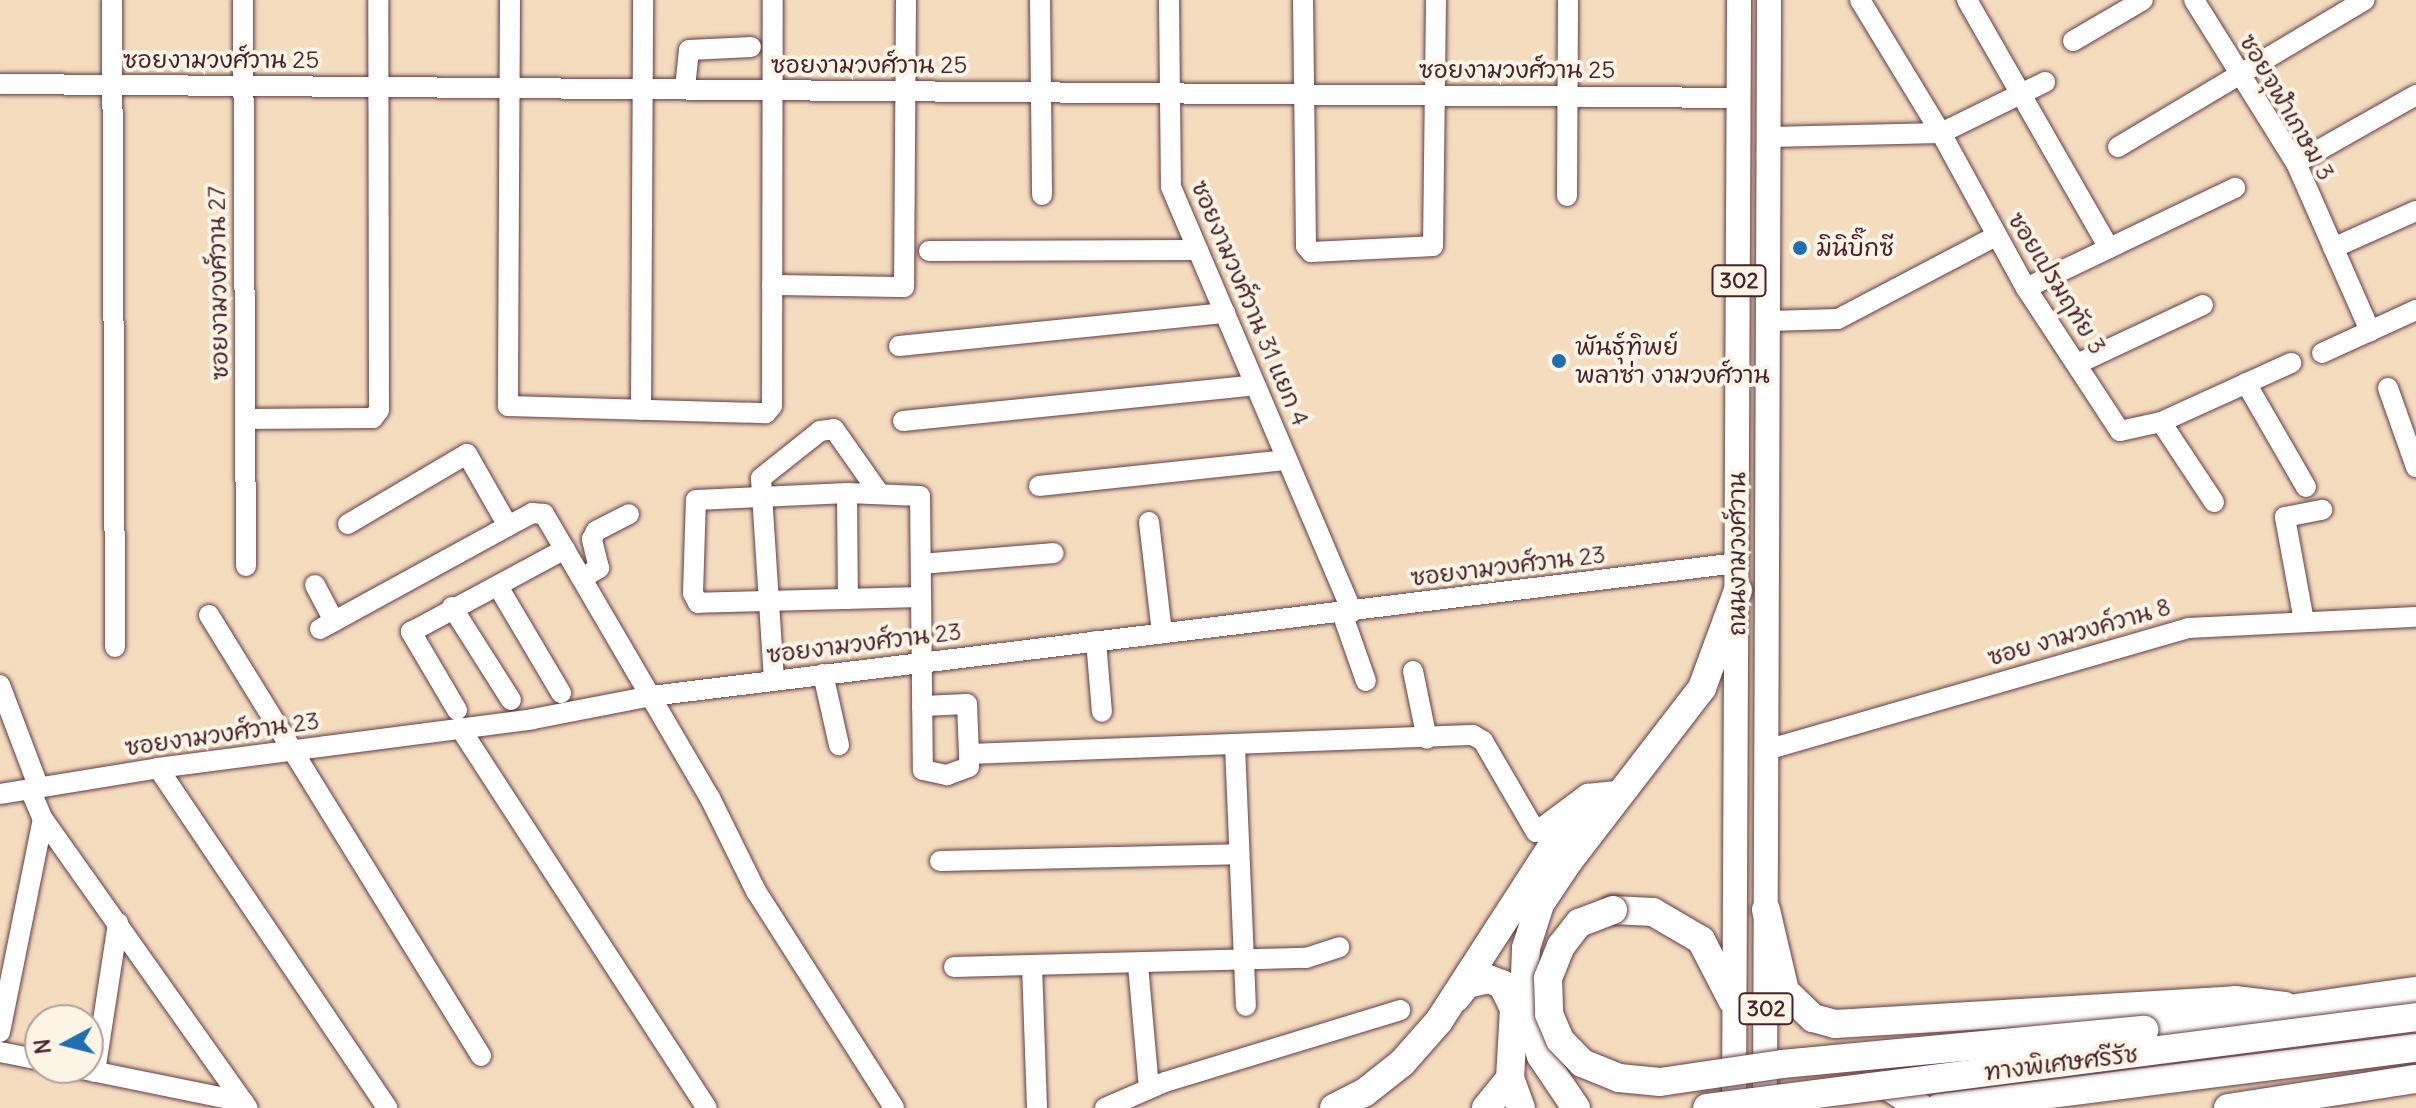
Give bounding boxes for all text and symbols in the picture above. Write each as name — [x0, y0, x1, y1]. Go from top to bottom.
street label: ซอยจุฬาเกษม 3 — [2233, 29, 2341, 185]
street label: ซอยงามวงศ์วาน 25 — [123, 46, 319, 74]
street label: ซอยงามวงศ์วาน 25 — [771, 51, 967, 79]
street label: ซอยงามวงศ์วาน 25 — [1419, 56, 1615, 84]
street label: ซอยงามวงศ์วาน 31 แยก 4 — [1185, 176, 1315, 430]
street label: ซอยงามวงศ์วาน 27 — [202, 186, 234, 380]
street label: ซอยเปรมฤทัย 3 — [2002, 207, 2112, 359]
place label: มินิบิ๊กซี — [1816, 234, 1894, 262]
marker: มินิบิ๊กซี — [1791, 239, 1809, 257]
road number: 302 — [1711, 263, 1767, 299]
place label: พันธุ์ทิพย์ พลาซ่า งามวงศ์วาน — [1575, 333, 1770, 389]
marker: พันธุ์ทิพย์ พลาซ่า งามวงศ์วาน — [1550, 352, 1568, 370]
street label: ถนนงามวงศ์วาน — [1723, 472, 1751, 636]
street label: ซอยงามวงศ์วาน 23 — [1409, 540, 1607, 592]
street label: ซอย งามวงค์วาน 8 — [1984, 592, 2174, 672]
street label: ซอยงามวงศ์วาน 23 — [765, 617, 963, 669]
street label: ซอยงามวงศ์วาน 23 — [123, 706, 321, 762]
road number: 302 — [1738, 991, 1794, 1027]
north arrow — [24, 1004, 104, 1084]
text: N — [27, 1037, 57, 1056]
street label: ทางพิเศษศรีรัช — [1983, 1039, 2139, 1087]

